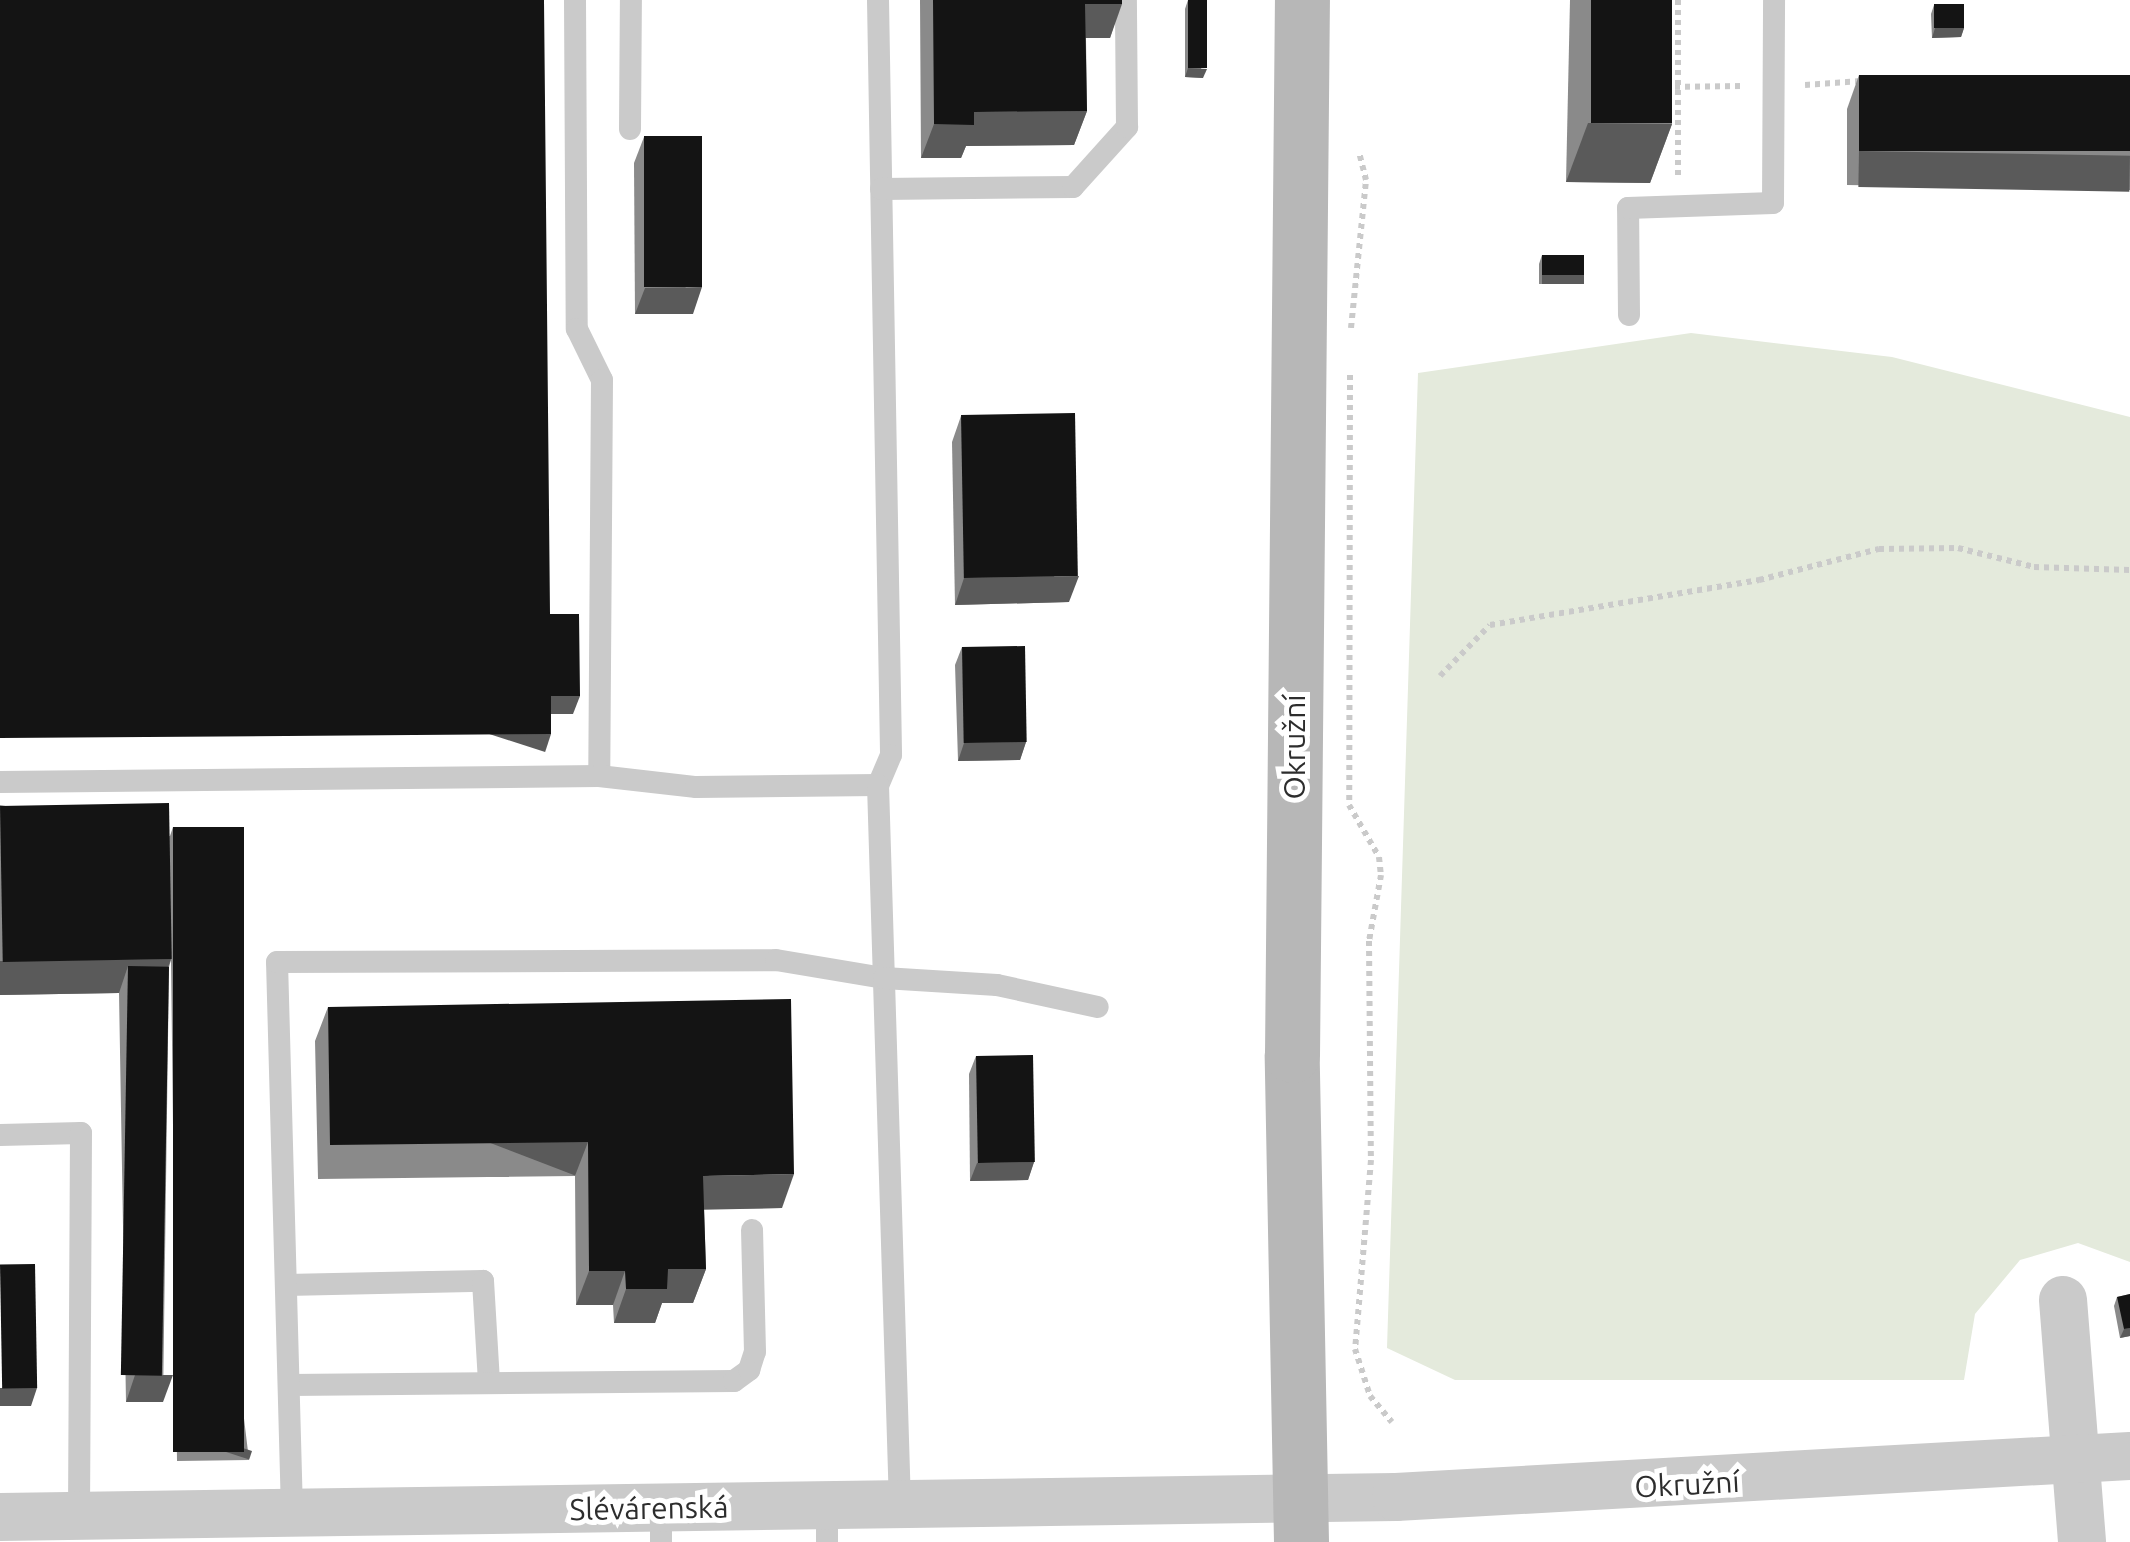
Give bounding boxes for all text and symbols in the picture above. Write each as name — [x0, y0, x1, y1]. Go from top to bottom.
street label: Okružní — [1276, 694, 1312, 800]
street label: Okružní — [1634, 1463, 1740, 1505]
street label: Slévárenská — [569, 1489, 729, 1527]

